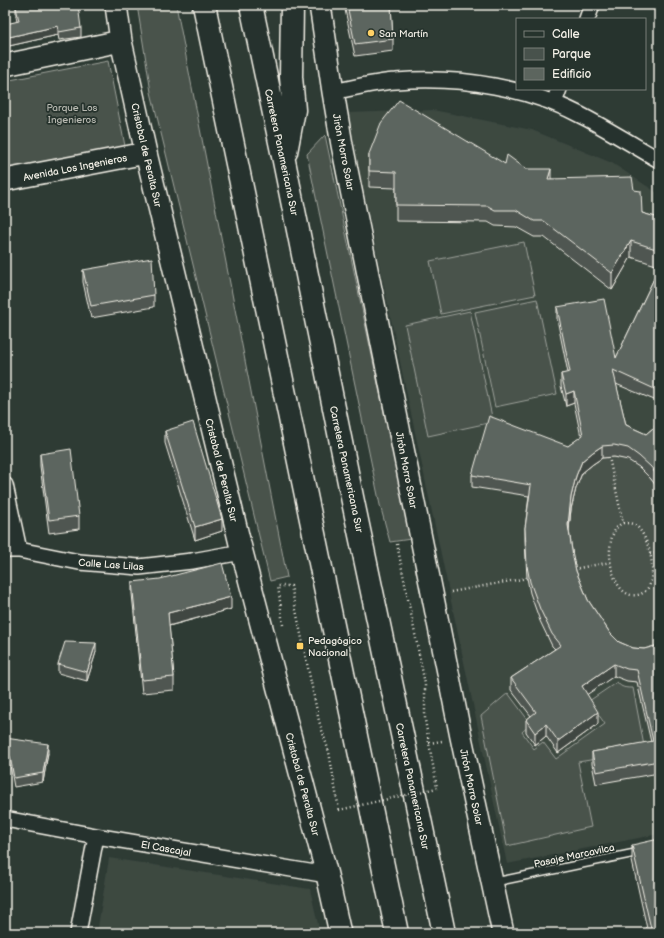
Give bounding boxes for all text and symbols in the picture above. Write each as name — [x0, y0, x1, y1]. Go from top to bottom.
legend — [516, 18, 646, 90]
text: Calle — [552, 27, 580, 42]
marker: San Martín — [366, 28, 376, 38]
place label: San Martín — [379, 28, 428, 40]
text: Parque — [552, 47, 591, 62]
text: Edificio — [552, 67, 592, 82]
street label: Carretera Panamericana Sur — [262, 88, 300, 217]
park label: Parque Los Ingenieros — [46, 102, 98, 126]
street label: Cristobal de Peralta Sur — [128, 102, 164, 209]
street label: Jirón Morro Solar — [330, 113, 356, 192]
street label: Avenida Los Ingenieros — [22, 152, 128, 184]
street label: Carretera Panamericana Sur — [327, 405, 365, 534]
street label: Cristobal de Peralta Sur — [202, 417, 240, 524]
street label: Jirón Morro Solar — [393, 431, 419, 510]
street label: Calle Las Lilas — [78, 557, 144, 573]
place label: Pedagógico Nacional — [308, 635, 362, 659]
marker: Pedagógico Nacional — [295, 641, 305, 651]
street label: Carretera Panamericana Sur — [393, 722, 431, 851]
street label: Cristobal de Peralta Sur — [282, 731, 322, 838]
street label: Jirón Morro Solar — [457, 748, 485, 827]
street label: El Cascajal — [140, 839, 192, 859]
street label: Pasaje Marcavilca — [533, 842, 616, 870]

